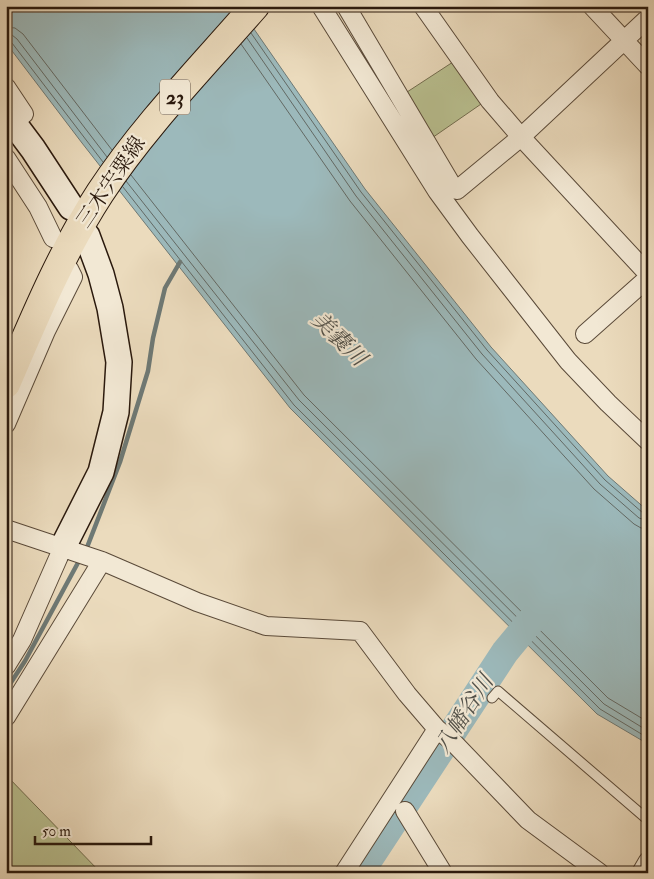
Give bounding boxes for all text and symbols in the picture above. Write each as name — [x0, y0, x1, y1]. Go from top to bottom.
road number: 23 — [160, 80, 190, 114]
street label: 三木宍粟線 — [70, 131, 152, 233]
water label: 美嚢川 — [306, 306, 374, 373]
water label: 八幡谷川 — [428, 668, 501, 759]
scale bar — [35, 814, 151, 846]
text: 50 m — [42, 822, 71, 841]

